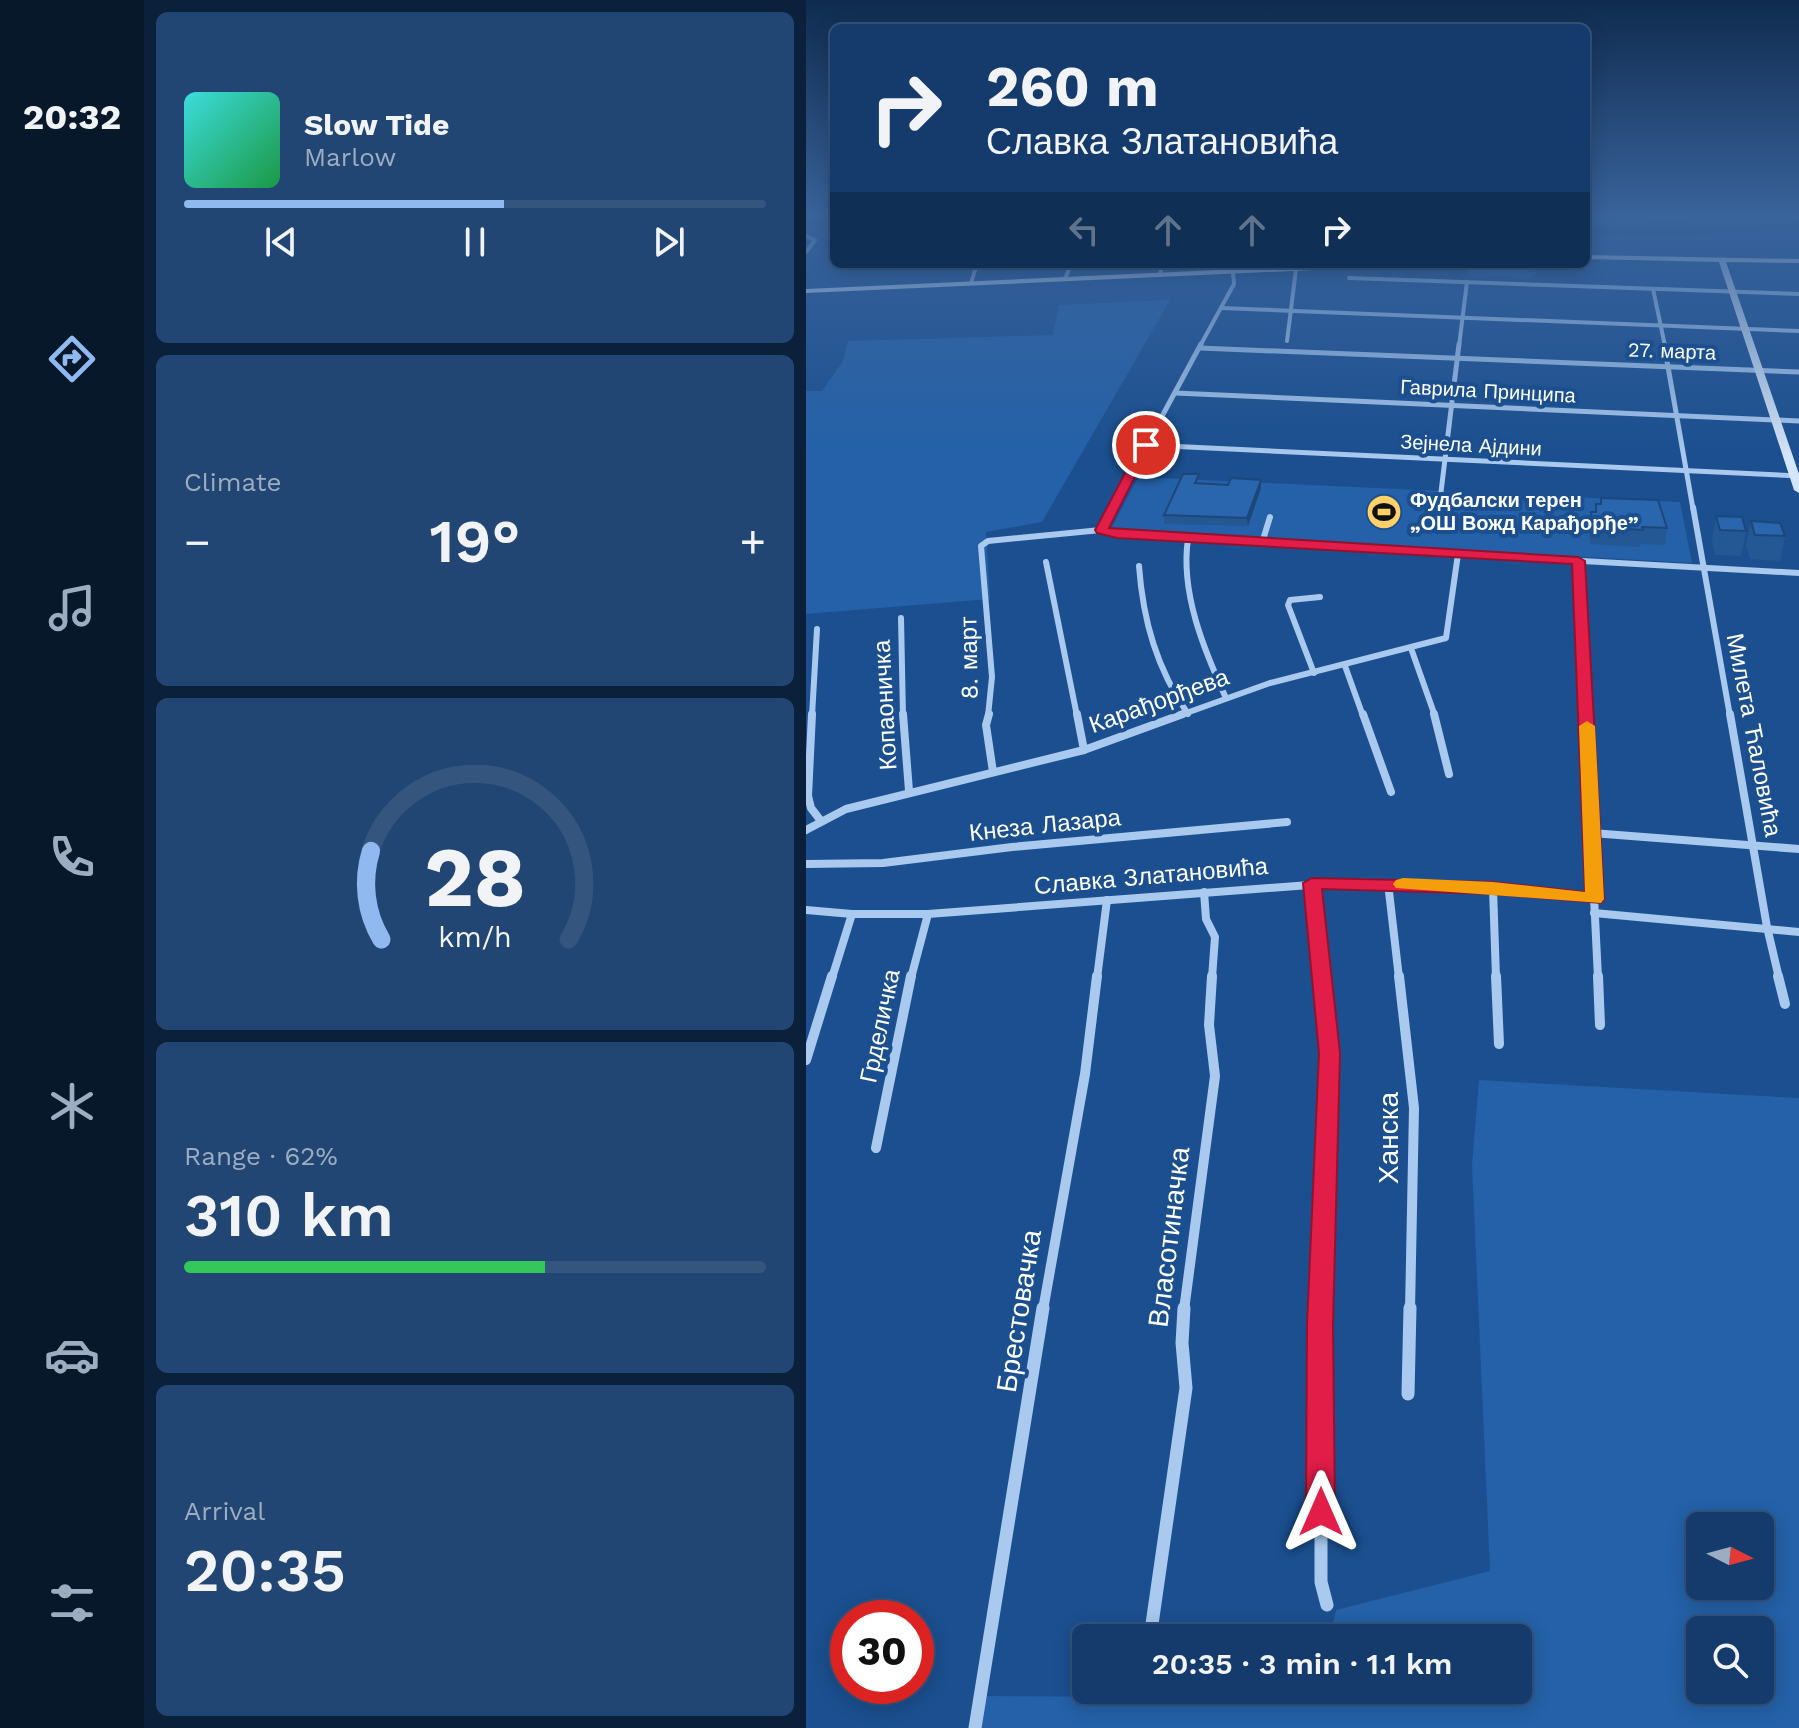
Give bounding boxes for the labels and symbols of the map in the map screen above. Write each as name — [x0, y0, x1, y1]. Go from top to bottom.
street label: 27. марта — [1627, 337, 1717, 365]
street label: Гаврила Принципа — [1400, 374, 1577, 408]
pin — [1112, 411, 1180, 479]
street label: Зејнела Ајдини — [1400, 429, 1542, 461]
place label: Фудбалски терен „ОШ Вожд Карађорђе” — [1410, 488, 1639, 535]
sports icon: Фудбалски терен „ОШ Вожд Карађорђе” — [1365, 493, 1403, 531]
street label: 8. март — [954, 616, 984, 700]
street label: Милета Ћаловића — [1721, 631, 1788, 840]
street label: Копаоничка — [868, 638, 902, 771]
street label: Карађорђева — [1085, 663, 1233, 739]
street label: Кнеза Лазара — [968, 803, 1123, 847]
street label: Славка Златановића — [1033, 852, 1270, 900]
street label: Грделичка — [854, 966, 906, 1085]
street label: Ханска — [1372, 1092, 1405, 1184]
street label: Власотиначка — [1142, 1144, 1197, 1329]
street label: Брестовачка — [990, 1227, 1048, 1395]
position arrow — [1279, 1470, 1363, 1554]
north arrow — [1686, 1512, 1774, 1600]
speed limit sign: 30 — [830, 1600, 934, 1704]

